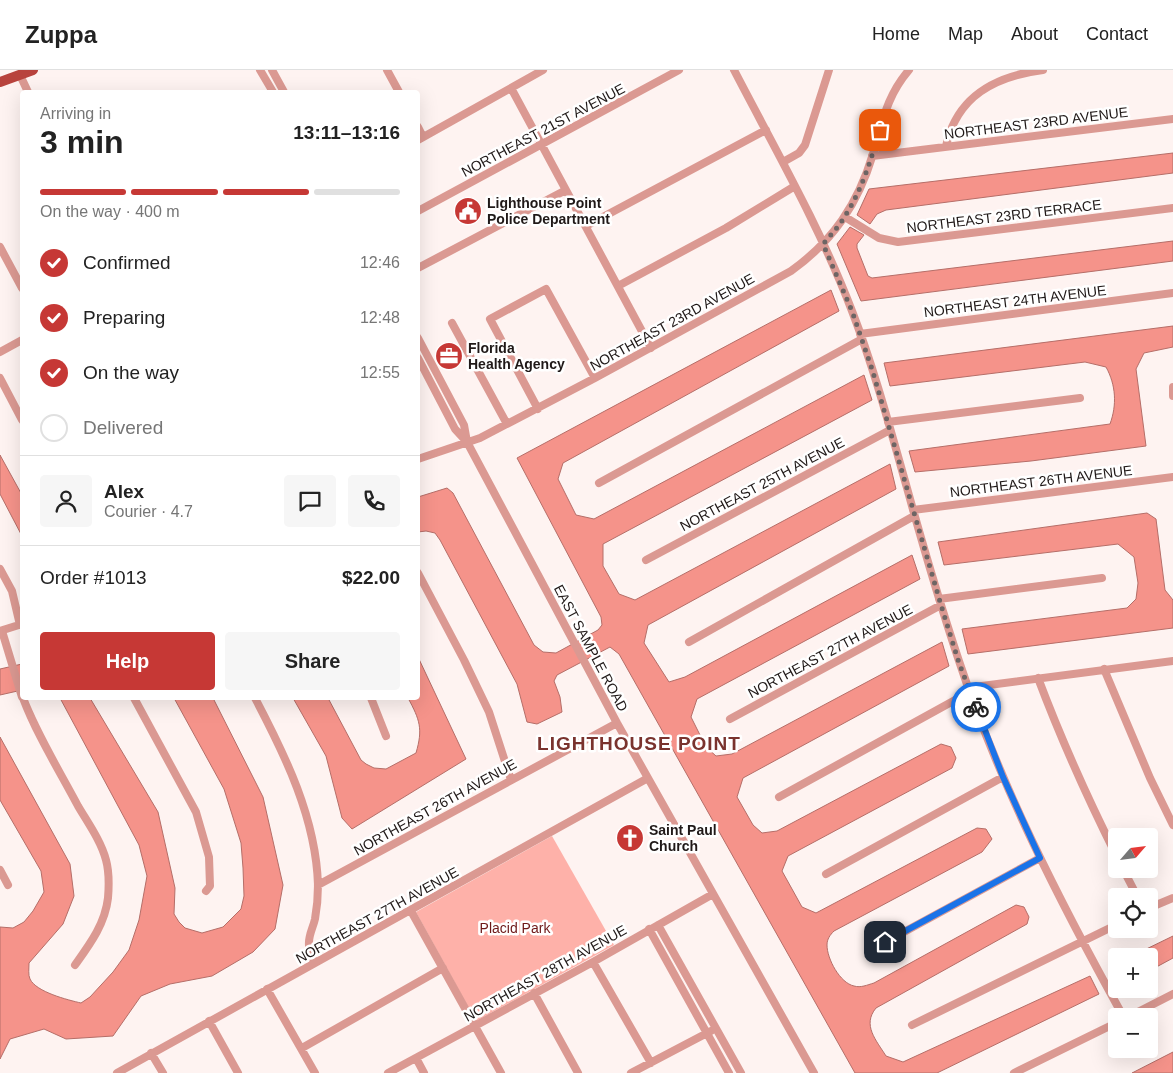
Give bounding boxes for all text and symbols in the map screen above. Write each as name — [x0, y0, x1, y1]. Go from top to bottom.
text: Zuppa — [25, 21, 97, 48]
text: Home — [872, 24, 920, 44]
text: Map — [948, 24, 983, 44]
text: About — [1011, 24, 1058, 44]
text: Contact — [1086, 24, 1148, 44]
street label: NORTHEAST 21ST AVENUE — [459, 80, 627, 180]
street label: NORTHEAST 23RD AVENUE — [943, 104, 1129, 142]
text: Arriving in — [40, 105, 111, 122]
pin — [859, 109, 901, 151]
icon: bag — [866, 116, 894, 144]
text: 13:11–13:16 — [293, 122, 400, 143]
text: 3 min — [40, 124, 124, 160]
place label: Lighthouse Point Police Department — [487, 195, 610, 227]
public building icon: Lighthouse Point Police Department — [453, 196, 483, 226]
street label: NORTHEAST 23RD TERRACE — [906, 196, 1102, 236]
text: On the way · 400 m — [40, 203, 180, 220]
icon: check — [40, 249, 68, 277]
text: Confirmed — [83, 252, 171, 273]
text: 12:46 — [360, 254, 400, 271]
street label: NORTHEAST 23RD AVENUE — [587, 270, 757, 374]
street label: NORTHEAST 24TH AVENUE — [923, 282, 1107, 320]
icon: check — [40, 304, 68, 332]
text: Preparing — [83, 307, 165, 328]
text: 12:48 — [360, 309, 400, 326]
place label: Florida Health Agency — [468, 340, 565, 372]
office icon: Florida Health Agency — [434, 341, 464, 371]
icon: check — [40, 359, 68, 387]
text: On the way — [83, 362, 179, 383]
text: 12:55 — [360, 364, 400, 381]
text: Delivered — [83, 417, 163, 438]
street label: NORTHEAST 25TH AVENUE — [677, 434, 847, 534]
street label: NORTHEAST 26TH AVENUE — [949, 462, 1133, 500]
button: person — [40, 475, 92, 527]
button: chat — [284, 475, 336, 527]
button: phone — [348, 475, 400, 527]
text: Alex — [104, 481, 144, 502]
text: Courier · 4.7 — [104, 503, 193, 520]
text: Order #1013 — [40, 567, 147, 588]
text: $22.00 — [342, 567, 400, 588]
street label: EAST SAMPLE ROAD — [551, 582, 631, 714]
street label: NORTHEAST 27TH AVENUE — [745, 601, 915, 701]
button: Help — [40, 632, 215, 690]
button: Share — [225, 632, 400, 690]
courier — [951, 682, 1001, 732]
icon: bike — [962, 693, 990, 721]
district label: LIGHTHOUSE POINT — [537, 733, 741, 754]
street label: NORTHEAST 26TH AVENUE — [351, 755, 519, 859]
place label: Saint Paul Church — [649, 822, 717, 854]
church icon: Saint Paul Church — [615, 823, 645, 853]
north arrow — [1108, 828, 1158, 878]
map controls — [1108, 828, 1158, 1058]
street label: NORTHEAST 27TH AVENUE — [293, 863, 461, 967]
button: locate — [1108, 888, 1158, 938]
park label: Placid Park — [480, 920, 551, 936]
street label: NORTHEAST 28TH AVENUE — [461, 921, 629, 1025]
pin — [864, 921, 906, 963]
icon: home — [871, 928, 899, 956]
button: + — [1108, 948, 1158, 998]
button: − — [1108, 1008, 1158, 1058]

